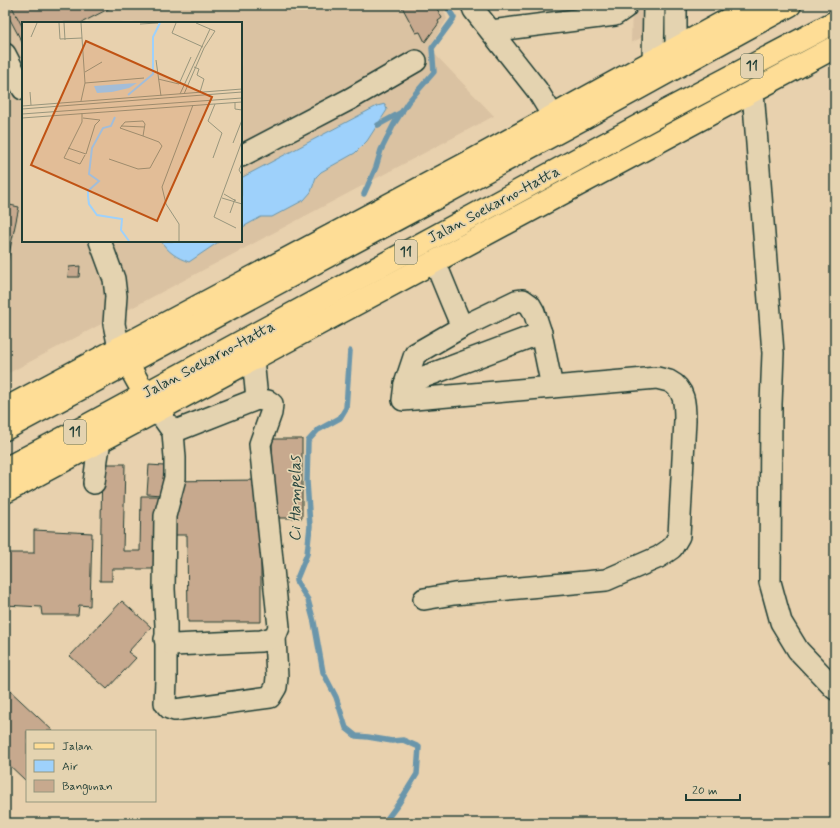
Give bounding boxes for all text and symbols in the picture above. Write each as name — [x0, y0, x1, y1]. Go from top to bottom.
inset map — [22, 22, 242, 242]
road number: 11 — [741, 54, 763, 78]
street label: Jalan Soekarno-Hatta — [424, 162, 564, 248]
road number: 11 — [395, 240, 417, 264]
street label: Jalan Soekarno-Hatta — [139, 317, 279, 403]
road number: 11 — [64, 420, 86, 444]
water label: Ci Hampelas — [285, 455, 306, 542]
legend — [26, 730, 156, 802]
text: Jalan — [62, 739, 94, 755]
text: Air — [62, 759, 78, 775]
scale bar — [686, 776, 740, 802]
text: Bangunan — [62, 779, 113, 795]
text: 20 m — [692, 783, 718, 799]

